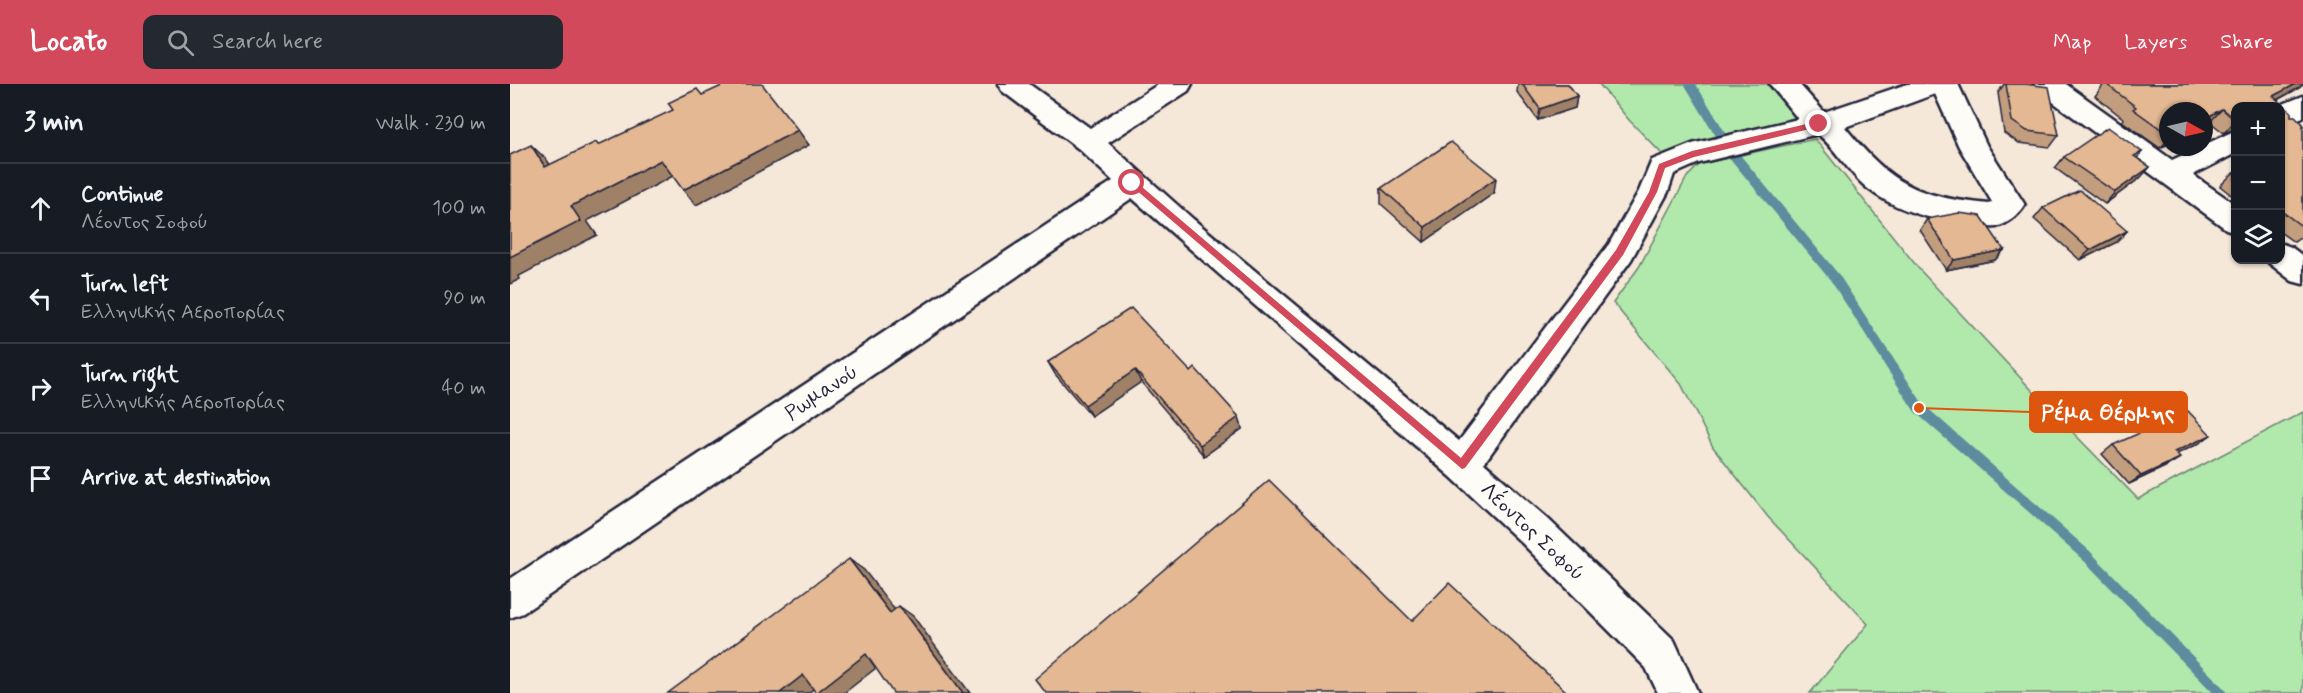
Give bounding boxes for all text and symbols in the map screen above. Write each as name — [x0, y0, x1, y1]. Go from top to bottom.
search box — [143, 15, 563, 69]
text: Locato — [30, 24, 107, 61]
icon: search — [164, 26, 197, 59]
text: Search here — [212, 28, 323, 56]
text: Map — [2053, 28, 2091, 56]
text: Layers — [2124, 28, 2187, 56]
text: Share — [2220, 28, 2273, 56]
north arrow — [2159, 102, 2213, 156]
map controls — [2231, 102, 2285, 264]
button: + — [2231, 102, 2285, 156]
text: 3 min — [24, 106, 84, 140]
text: Walk · 230 m — [376, 110, 486, 137]
route end — [1805, 110, 1831, 136]
button: − — [2231, 156, 2285, 210]
route start — [1118, 169, 1144, 195]
text: Continue — [81, 181, 163, 209]
icon: ahead — [24, 192, 57, 225]
text: 100 m — [432, 195, 486, 222]
text: Λέοντος Σοφού — [81, 209, 208, 236]
button: layers — [2231, 210, 2285, 264]
text: Turn left — [81, 271, 169, 299]
icon: left — [24, 282, 57, 315]
text: 90 m — [443, 285, 486, 312]
text: Ελληνικής Αεροπορίας — [81, 299, 285, 326]
street label: Ρωμανού — [780, 358, 863, 427]
text: Turn right — [81, 361, 179, 389]
icon: right — [24, 372, 57, 405]
text: 40 m — [442, 375, 486, 402]
text: Ελληνικής Αεροπορίας — [81, 389, 285, 416]
callout: Ρέμα Θέρμης — [2030, 392, 2187, 432]
text: Ρέμα Θέρμης — [2041, 399, 2175, 428]
icon: arrive — [24, 462, 57, 495]
text: Arrive at destination — [81, 464, 271, 492]
street label: Λέοντος Σοφού — [1474, 475, 1591, 587]

